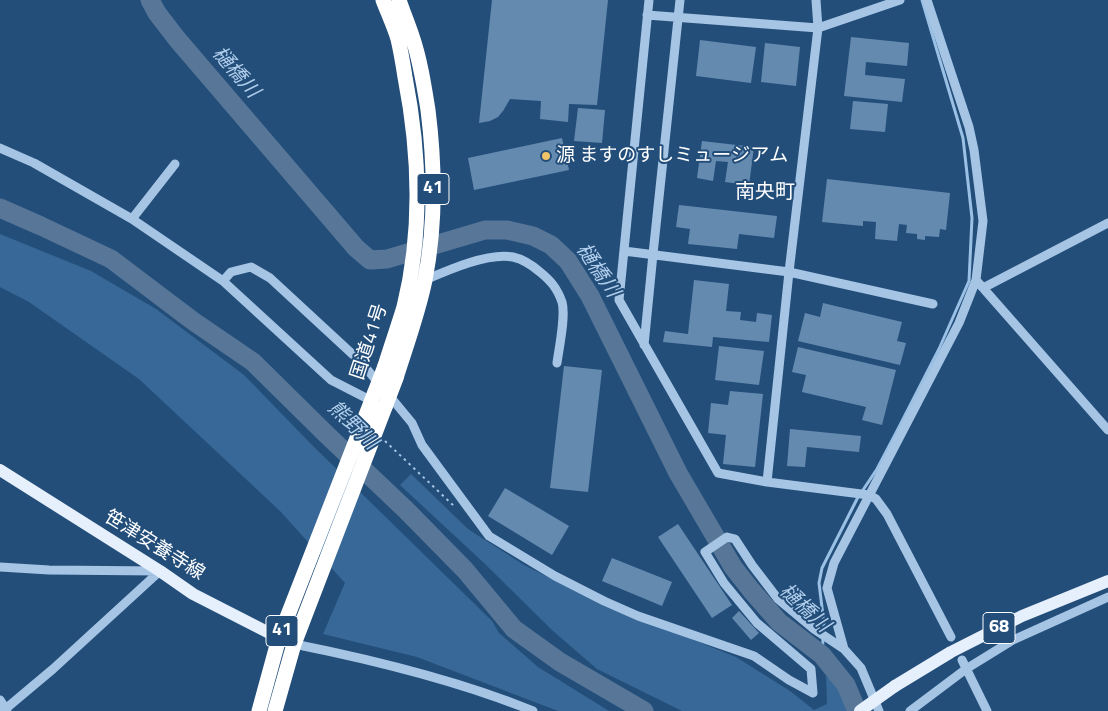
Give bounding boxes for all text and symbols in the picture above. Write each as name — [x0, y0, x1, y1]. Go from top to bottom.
water label: 樋橋川 — [206, 42, 264, 104]
place label: 源 ますのすしミュージアム — [556, 145, 788, 167]
marker: 源 ますのすしミュージアム — [540, 150, 552, 162]
road number: 41 — [417, 173, 449, 204]
district label: 南央町 — [735, 181, 795, 205]
water label: 樋橋川 — [570, 239, 624, 303]
street label: 国道41号 — [347, 301, 393, 383]
water label: 熊野川 — [322, 397, 382, 455]
street label: 笹津安養寺線 — [100, 506, 208, 586]
water label: 樋橋川 — [774, 580, 834, 638]
road number: 68 — [983, 612, 1015, 644]
road number: 41 — [266, 616, 298, 646]

